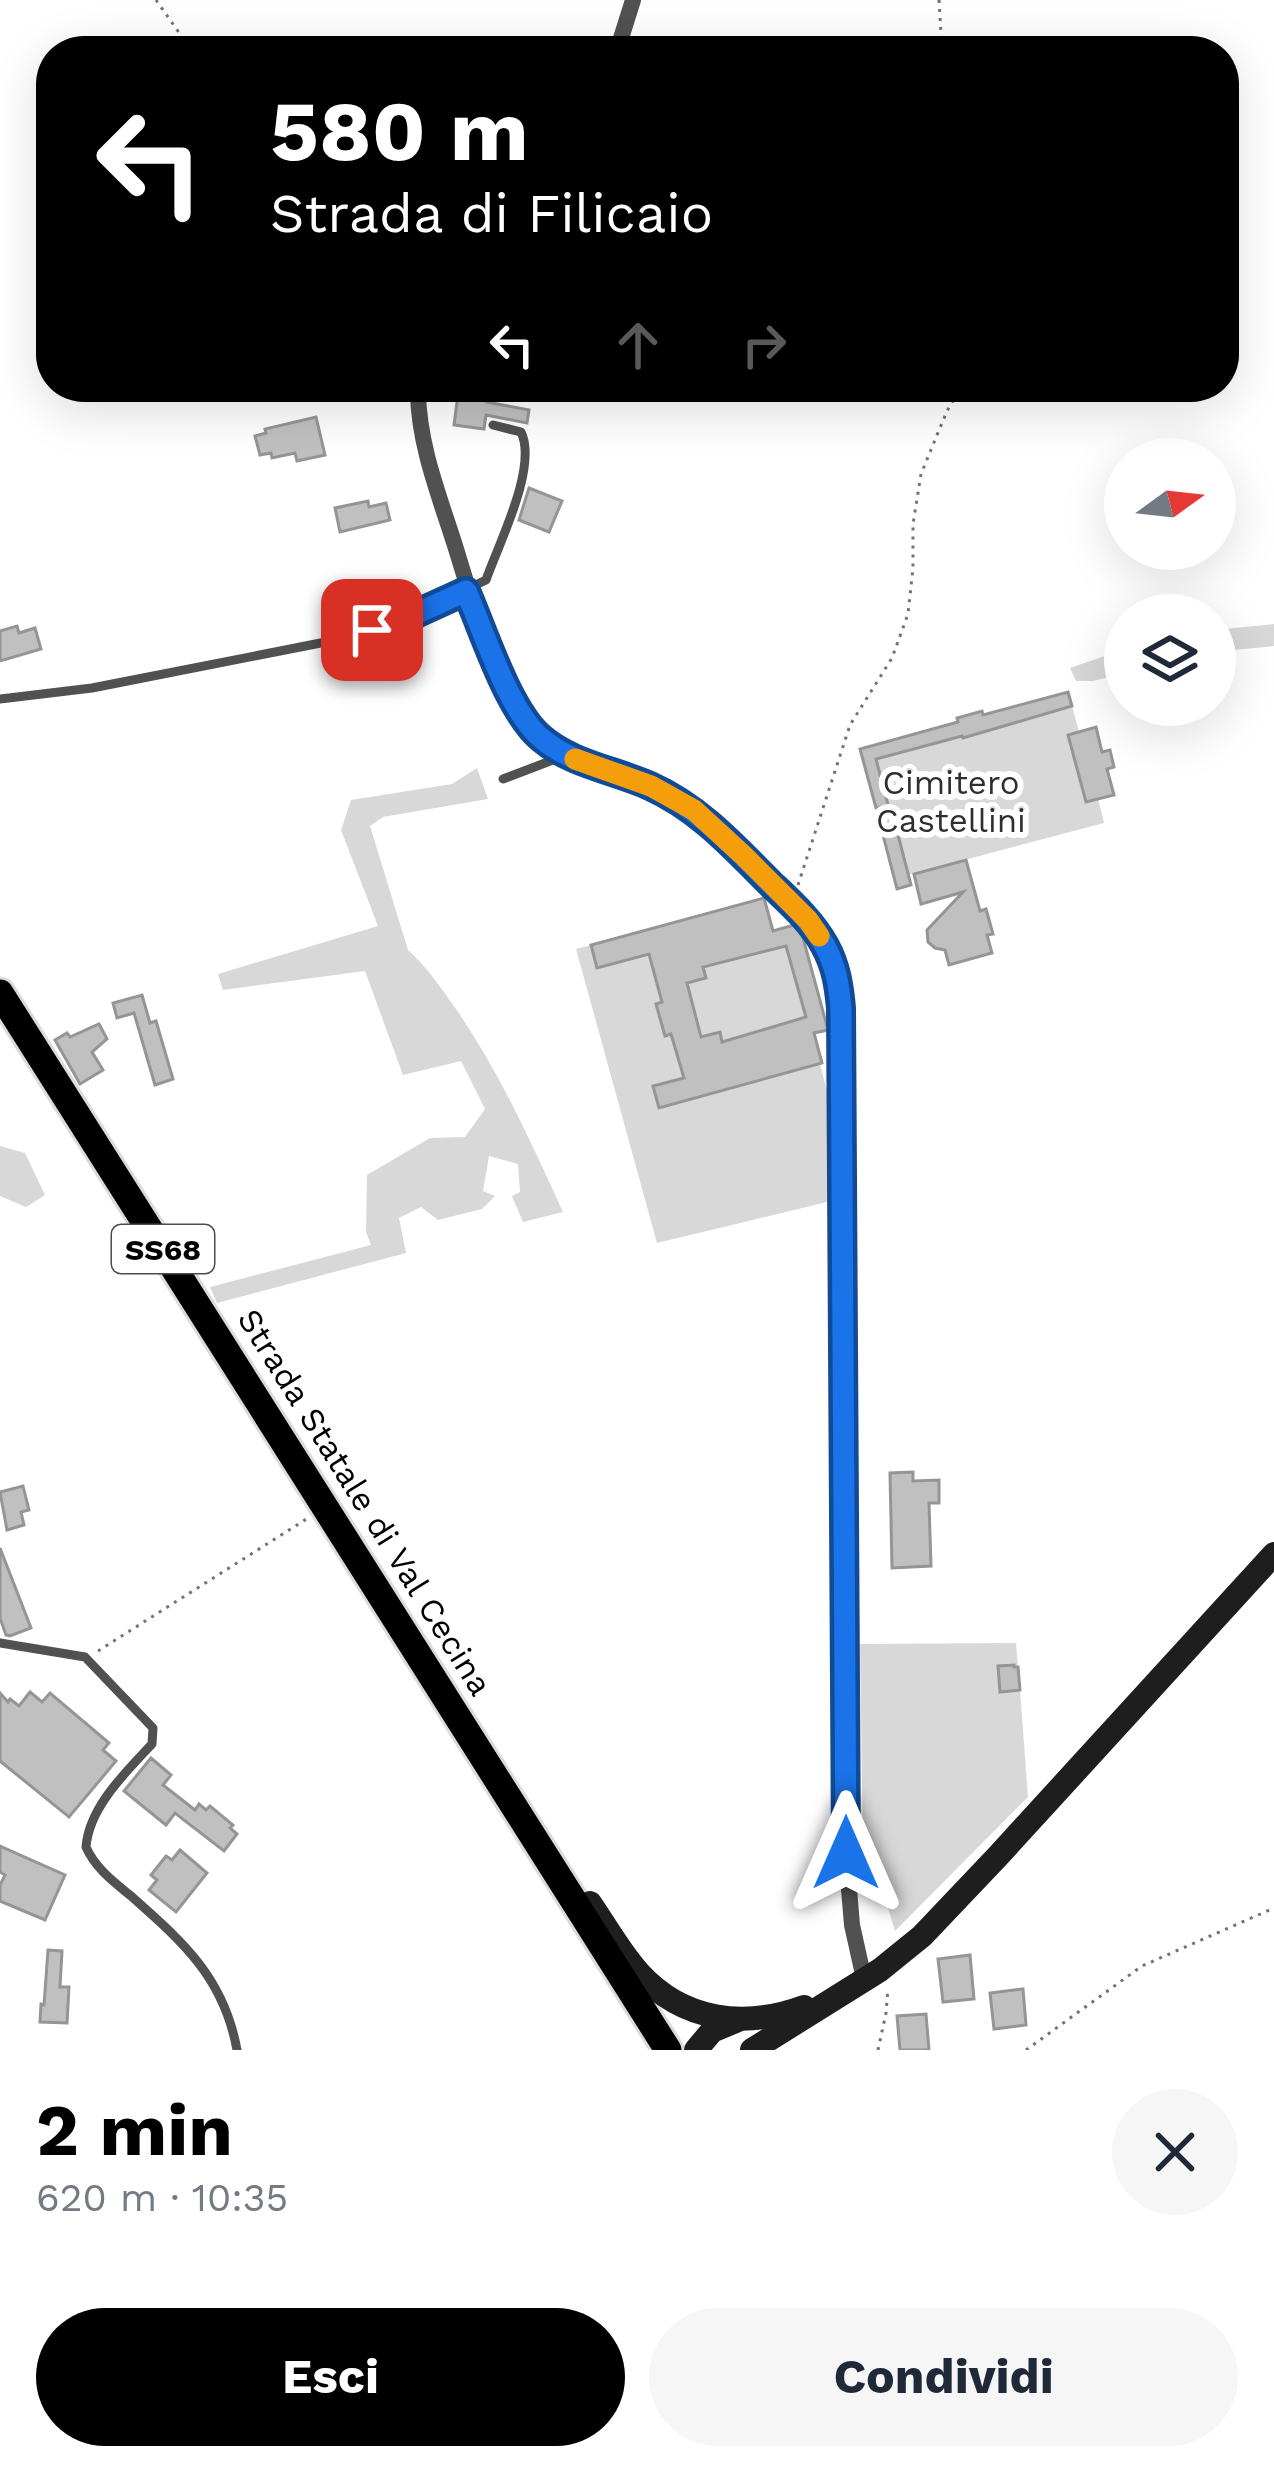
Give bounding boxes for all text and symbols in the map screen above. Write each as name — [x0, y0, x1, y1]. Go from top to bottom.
text: 580 m — [270, 82, 529, 180]
icon: left — [72, 84, 228, 240]
text: Strada di Filicaio — [270, 182, 713, 245]
icon: left — [479, 312, 545, 378]
icon: ahead — [605, 312, 671, 378]
icon: right — [731, 312, 797, 378]
north arrow — [1104, 438, 1236, 570]
map controls — [1104, 438, 1236, 726]
pin — [321, 579, 423, 681]
button: layers — [1104, 594, 1236, 726]
icon: arrive — [339, 597, 405, 663]
park label: Cimitero Castellini — [876, 763, 1026, 840]
road number: SS68 — [112, 1225, 214, 1273]
street label: Strada Statale di Val Cecina — [230, 1302, 500, 1702]
position arrow — [783, 1790, 909, 1916]
text: 2 min — [36, 2088, 233, 2172]
button: close — [1112, 2089, 1238, 2215]
text: 620 m · 10:35 — [36, 2175, 288, 2220]
button: Esci — [36, 2308, 625, 2446]
button: Condividi — [649, 2308, 1238, 2446]

